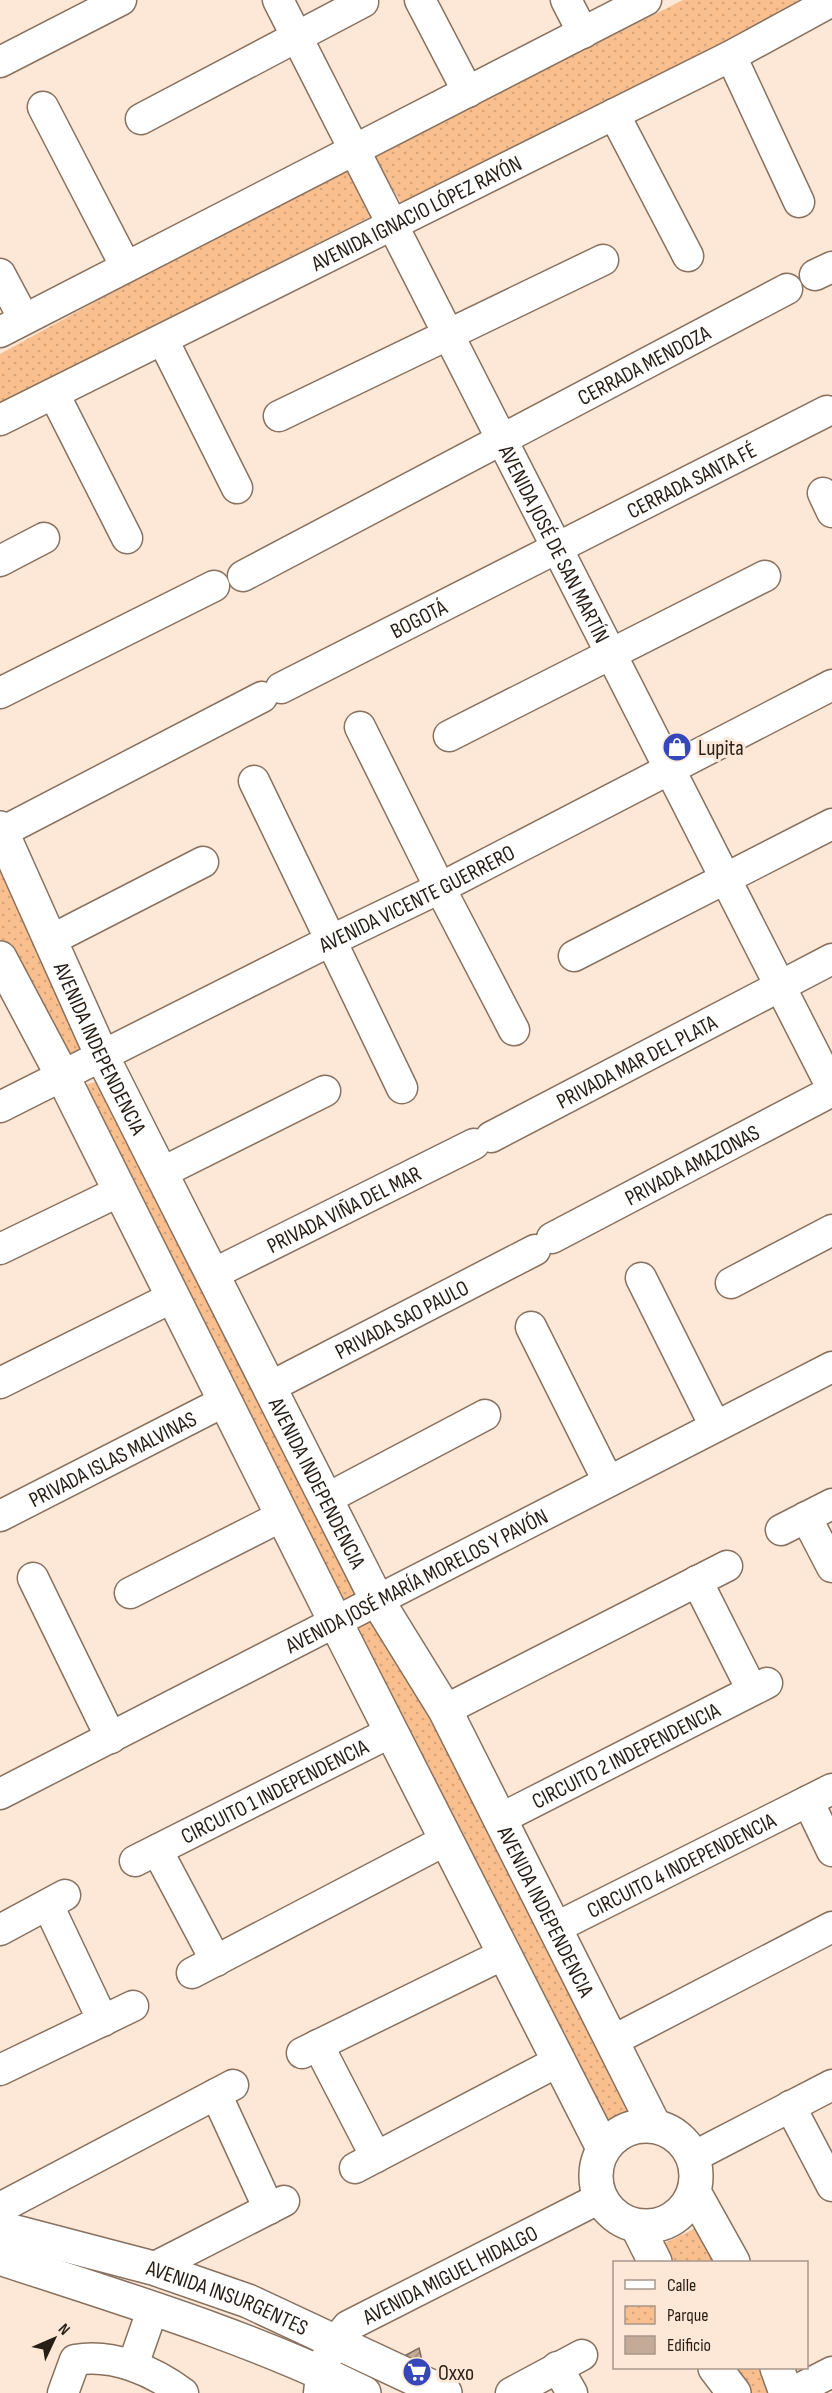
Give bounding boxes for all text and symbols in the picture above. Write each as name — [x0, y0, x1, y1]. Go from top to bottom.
street label: AVENIDA IGNACIO LÓPEZ RAYÓN — [306, 150, 526, 278]
street label: CERRADA MENDOZA — [573, 320, 716, 412]
street label: CERRADA SANTA FÉ — [623, 437, 761, 525]
street label: AVENIDA JOSÉ DE SAN MARTÍN — [491, 440, 615, 648]
street label: BOGOTÁ — [386, 594, 452, 645]
shop icon: Lupita — [661, 731, 693, 763]
place label: Lupita — [698, 735, 744, 762]
street label: AVENIDA VICENTE GUERRERO — [314, 840, 520, 960]
street label: AVENIDA INDEPENDENCIA — [46, 957, 152, 1140]
street label: PRIVADA MAR DEL PLATA — [552, 1009, 722, 1115]
street label: PRIVADA AMAZONAS — [621, 1120, 764, 1212]
street label: PRIVADA VIÑA DEL MAR — [263, 1161, 426, 1260]
street label: PRIVADA SAO PAULO — [331, 1275, 474, 1366]
street label: AVENIDA INDEPENDENCIA — [261, 1393, 371, 1574]
street label: PRIVADA ISLAS MALVINAS — [25, 1406, 201, 1514]
street label: AVENIDA JOSÉ MARÍA MORELOS Y PAVÓN — [281, 1503, 553, 1661]
street label: CIRCUITO 2 INDEPENDENCIA — [528, 1697, 725, 1815]
street label: CIRCUITO 1 INDEPENDENCIA — [177, 1733, 374, 1851]
street label: CIRCUITO 4 INDEPENDENCIA — [583, 1807, 781, 1925]
street label: AVENIDA INDEPENDENCIA — [490, 1821, 600, 2002]
street label: AVENIDA MIGUEL HIDALGO — [358, 2220, 543, 2332]
street label: AVENIDA INSURGENTES — [142, 2255, 312, 2342]
legend — [613, 2261, 808, 2369]
text: Calle — [667, 2275, 696, 2296]
text: Parque — [667, 2305, 708, 2326]
north arrow — [24, 2309, 84, 2369]
text: N — [54, 2320, 74, 2339]
text: Edificio — [667, 2335, 711, 2356]
supermarket icon: Oxxo — [401, 2356, 433, 2388]
place label: Oxxo — [438, 2360, 474, 2387]

